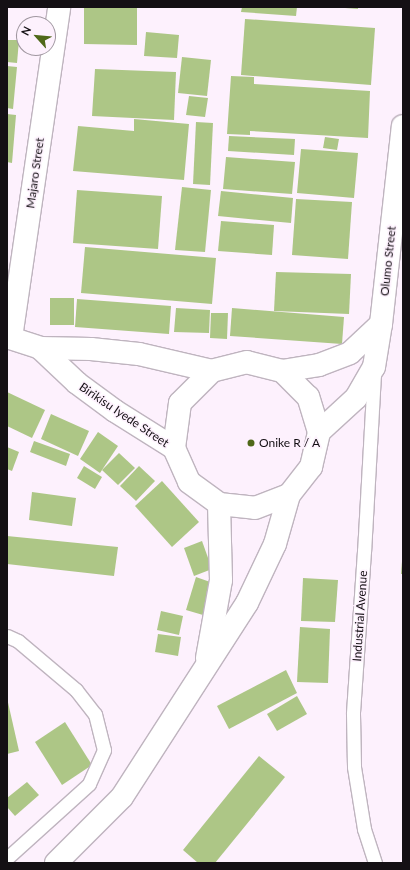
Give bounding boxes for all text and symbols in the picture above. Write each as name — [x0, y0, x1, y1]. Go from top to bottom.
north arrow — [16, 16, 56, 56]
text: N — [18, 24, 33, 38]
street label: Majaro Street — [23, 137, 47, 209]
street label: Olumo Street — [377, 225, 399, 297]
street label: Birikisu Iyede Street — [76, 380, 172, 450]
place label: Onike R / A — [259, 436, 320, 450]
marker: Onike R / A — [246, 438, 256, 448]
street label: Industrial Avenue — [350, 570, 370, 662]

